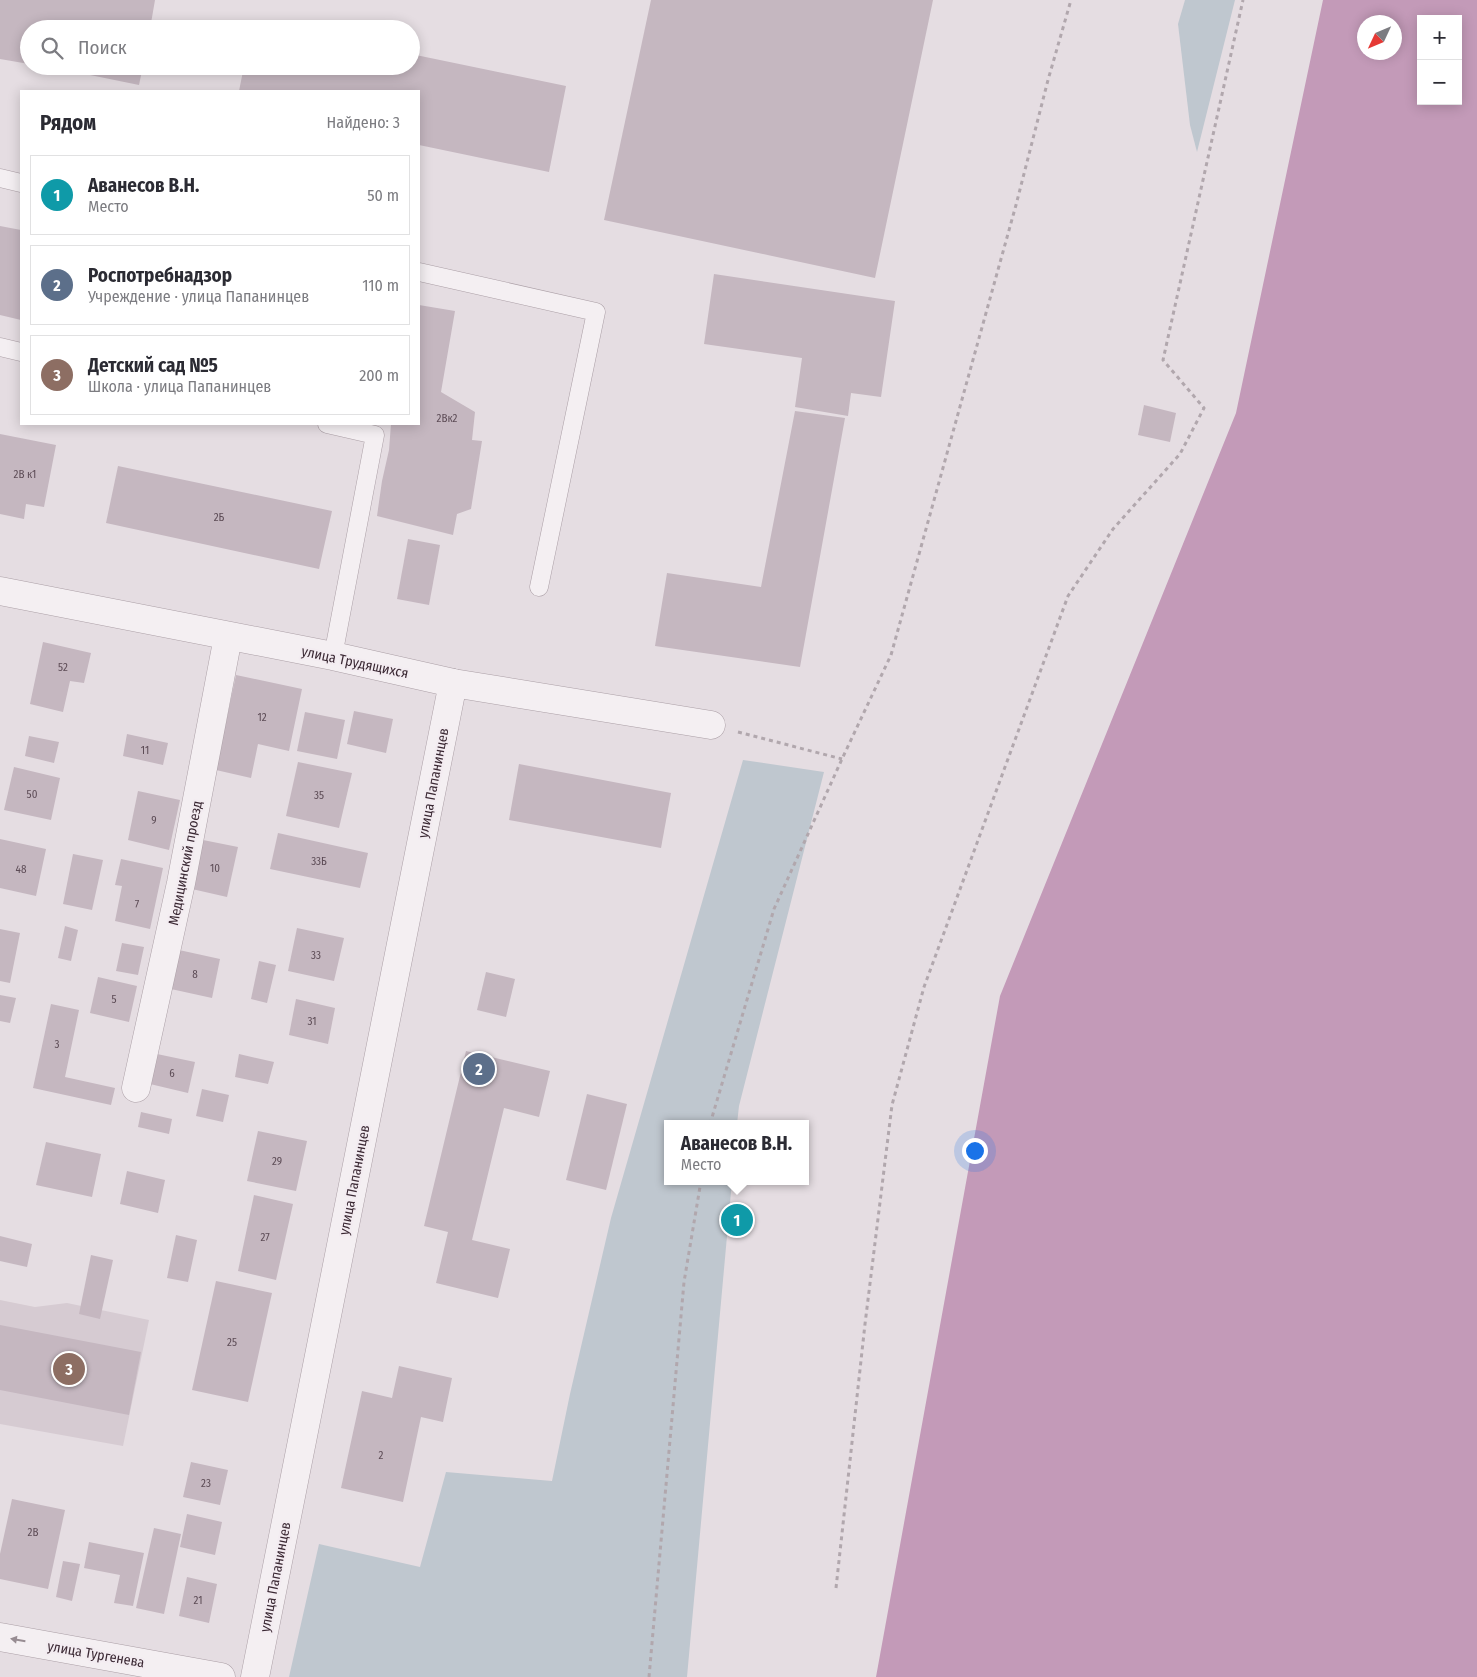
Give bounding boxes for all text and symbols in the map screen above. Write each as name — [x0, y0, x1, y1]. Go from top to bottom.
north arrow — [1357, 15, 1402, 60]
map controls — [1417, 15, 1462, 105]
button: + — [1417, 15, 1462, 60]
search box — [20, 20, 420, 75]
icon: search — [38, 34, 66, 62]
text: Поиск — [78, 36, 127, 59]
button: − — [1417, 60, 1462, 105]
text: Рядом — [40, 110, 96, 136]
text: Найдено: 3 — [327, 113, 400, 132]
text: Аванесов В.Н. — [88, 174, 199, 197]
text: 1 — [54, 186, 60, 205]
text: 50 m — [367, 186, 399, 205]
text: Место — [88, 197, 129, 216]
text: Роспотребнадзор — [88, 264, 232, 287]
text: 2 — [53, 276, 61, 295]
text: 110 m — [362, 276, 399, 295]
text: Учреждение · улица Папанинцев — [88, 287, 309, 306]
text: Детский сад №5 — [88, 354, 218, 377]
text: 3 — [53, 366, 61, 385]
text: 200 m — [359, 366, 399, 385]
text: Школа · улица Папанинцев — [88, 377, 271, 396]
house number: 2Вк2 — [437, 412, 458, 425]
house number: 2В к1 — [14, 468, 36, 481]
house number: 2Б — [214, 511, 225, 524]
street label: улица Трудящихся — [300, 643, 410, 682]
house number: 52 — [58, 661, 68, 674]
house number: 12 — [257, 711, 267, 724]
street label: улица Папанинцев — [414, 727, 452, 839]
house number: 11 — [141, 744, 149, 757]
house number: 50 — [27, 788, 38, 801]
house number: 35 — [314, 789, 324, 802]
street label: Медицинский проезд — [165, 799, 206, 927]
house number: 9 — [151, 814, 157, 827]
house number: 33Б — [311, 855, 327, 868]
house number: 10 — [210, 862, 220, 875]
house number: 48 — [16, 863, 27, 876]
house number: 7 — [135, 898, 140, 911]
house number: 33 — [311, 949, 321, 962]
house number: 8 — [192, 968, 198, 981]
house number: 5 — [111, 993, 117, 1006]
house number: 31 — [308, 1015, 317, 1028]
house number: 3 — [55, 1038, 60, 1051]
pin: 2 — [463, 1050, 495, 1088]
house number: 6 — [169, 1067, 175, 1080]
popup — [664, 1120, 809, 1185]
street label: улица Папанинцев — [335, 1124, 373, 1236]
text: Аванесов В.Н. — [681, 1132, 792, 1155]
your location — [962, 1138, 988, 1164]
house number: 29 — [272, 1155, 282, 1168]
text: Место — [681, 1155, 721, 1174]
pin: 1 — [721, 1201, 753, 1239]
house number: 27 — [260, 1231, 270, 1244]
house number: 25 — [227, 1336, 237, 1349]
pin: 3 — [53, 1350, 85, 1388]
house number: 2 — [379, 1449, 384, 1462]
house number: 23 — [201, 1477, 211, 1490]
street label: улица Папанинцев — [256, 1521, 294, 1633]
house number: 2В — [28, 1526, 38, 1539]
house number: 21 — [194, 1594, 202, 1607]
one-way arrow — [10, 1636, 26, 1644]
street label: улица Тургенева — [46, 1638, 146, 1671]

